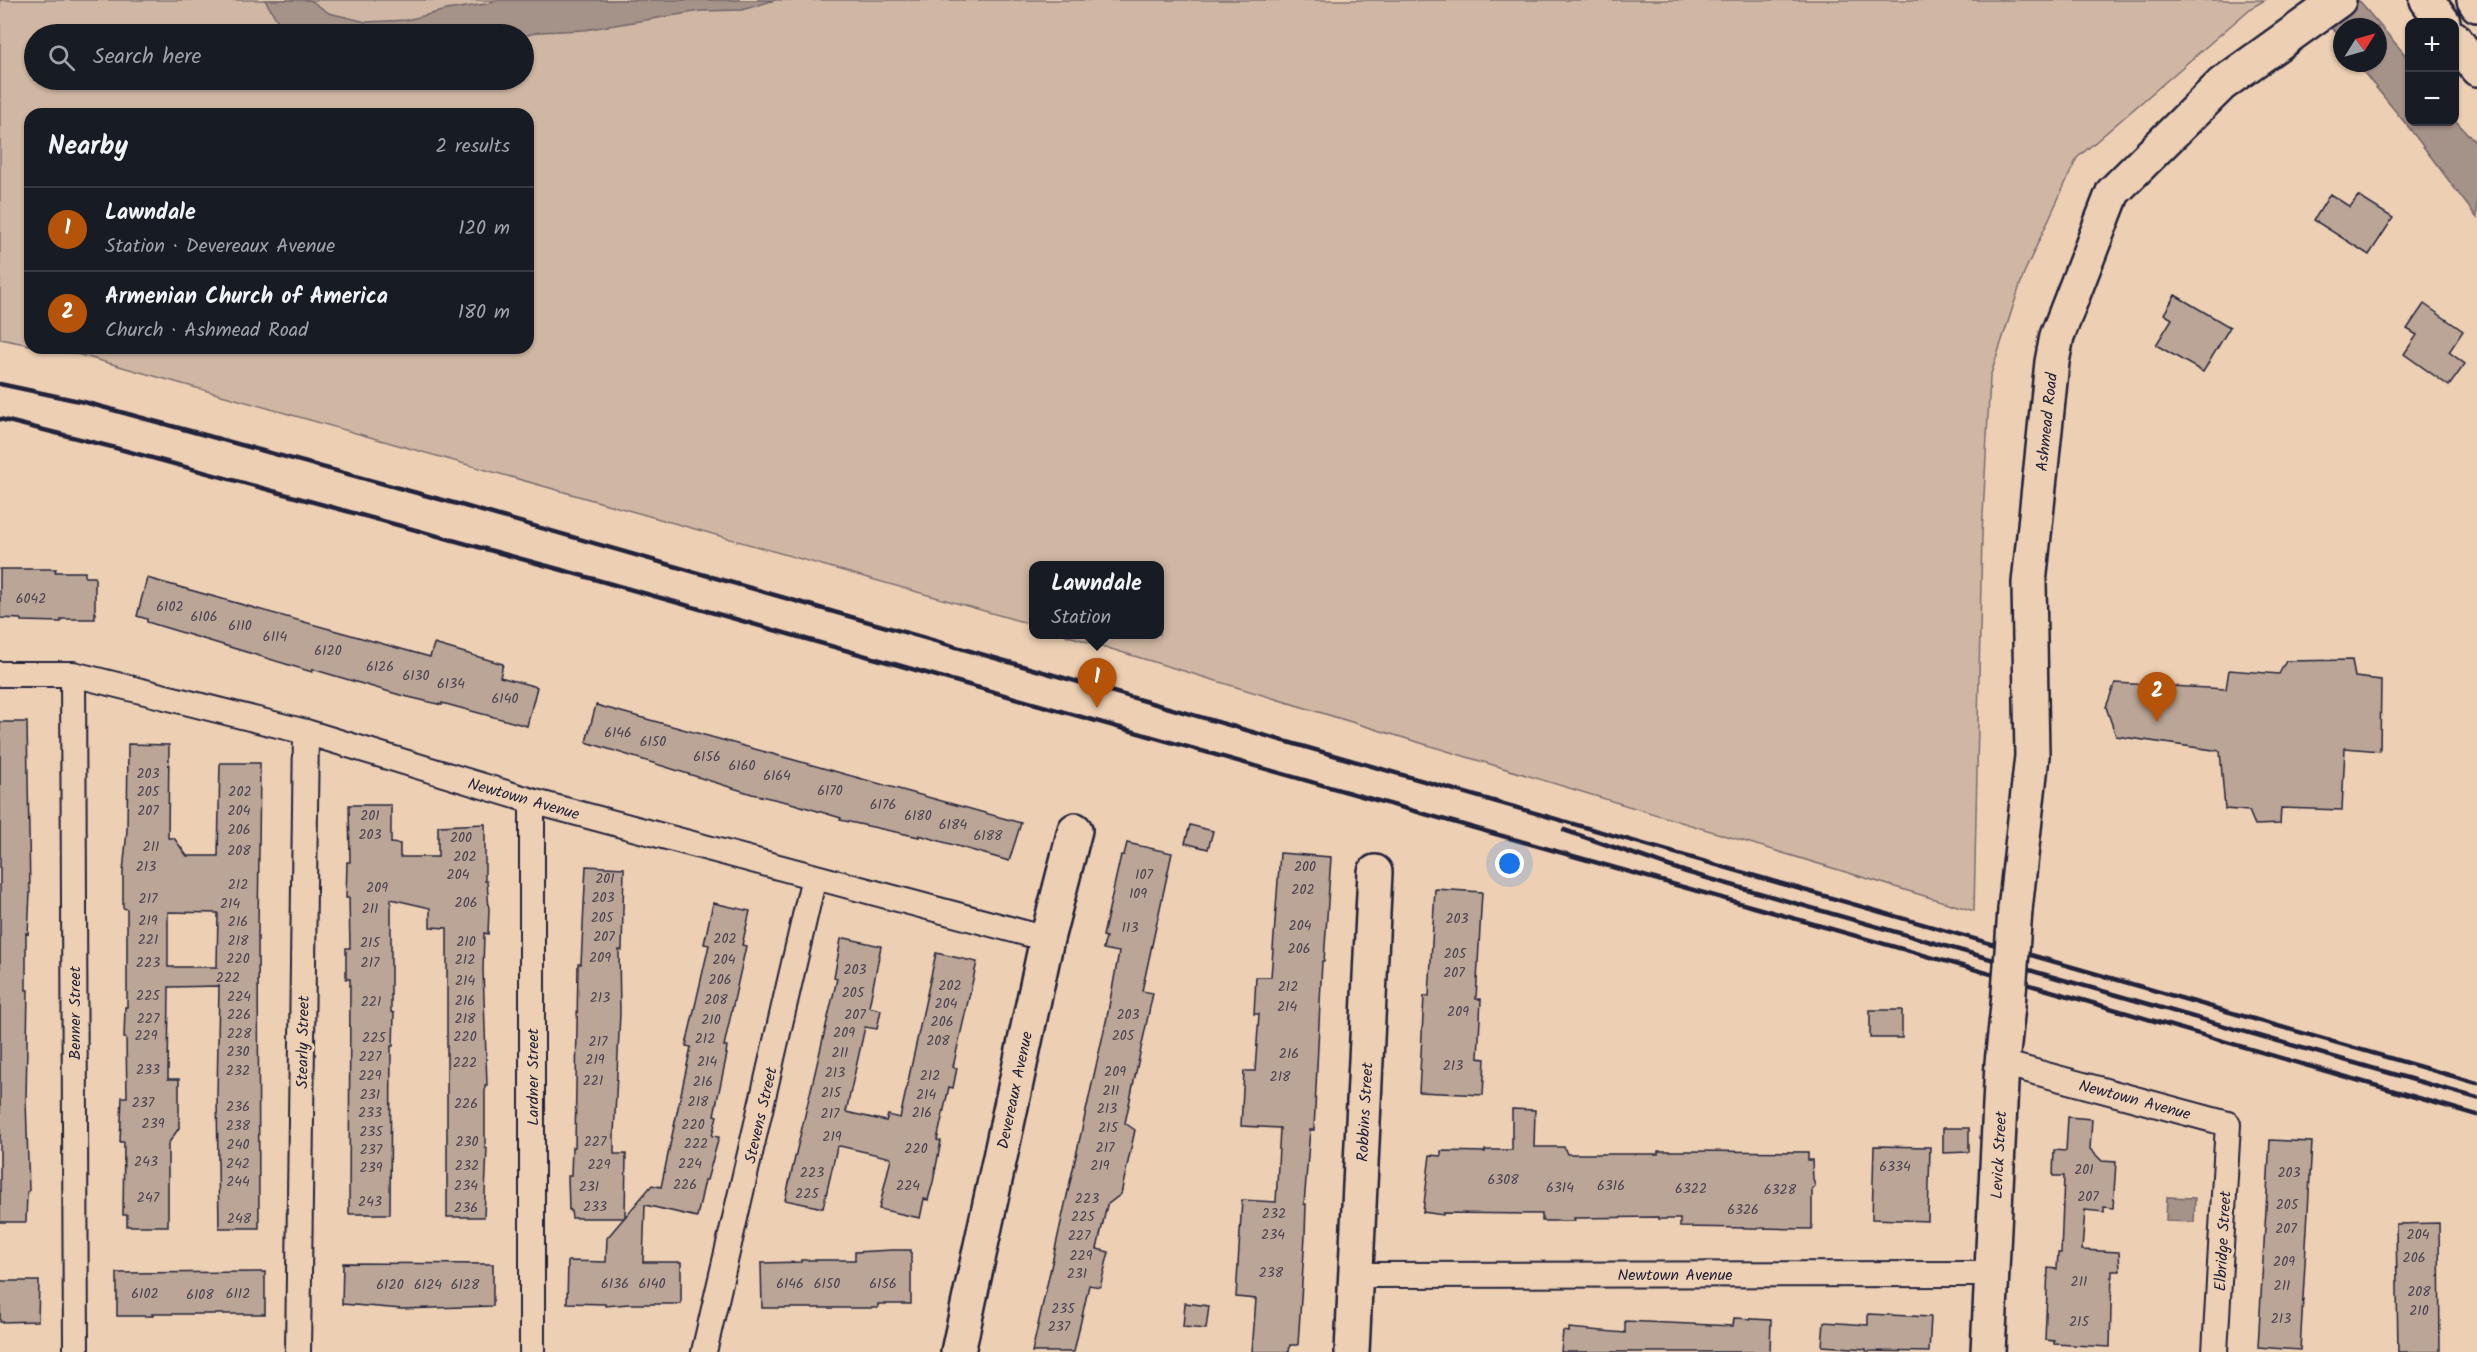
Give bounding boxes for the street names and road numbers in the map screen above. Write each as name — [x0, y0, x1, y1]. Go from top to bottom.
street label: Ashmead Road — [2030, 371, 2065, 473]
street label: Newtown Avenue — [465, 772, 582, 827]
street label: Benner Street — [63, 965, 88, 1060]
street label: Stearly Street — [290, 994, 317, 1089]
street label: Lardner Street — [521, 1027, 546, 1126]
street label: Devereaux Avenue — [991, 1029, 1040, 1151]
street label: Robbins Street — [1350, 1061, 1381, 1162]
street label: Stevens Street — [738, 1064, 785, 1166]
street label: Newtown Avenue — [2076, 1073, 2193, 1127]
street label: Levick Street — [1985, 1110, 2014, 1200]
street label: Elbridge Street — [2208, 1189, 2239, 1292]
street label: Newtown Avenue — [1617, 1263, 1733, 1288]

